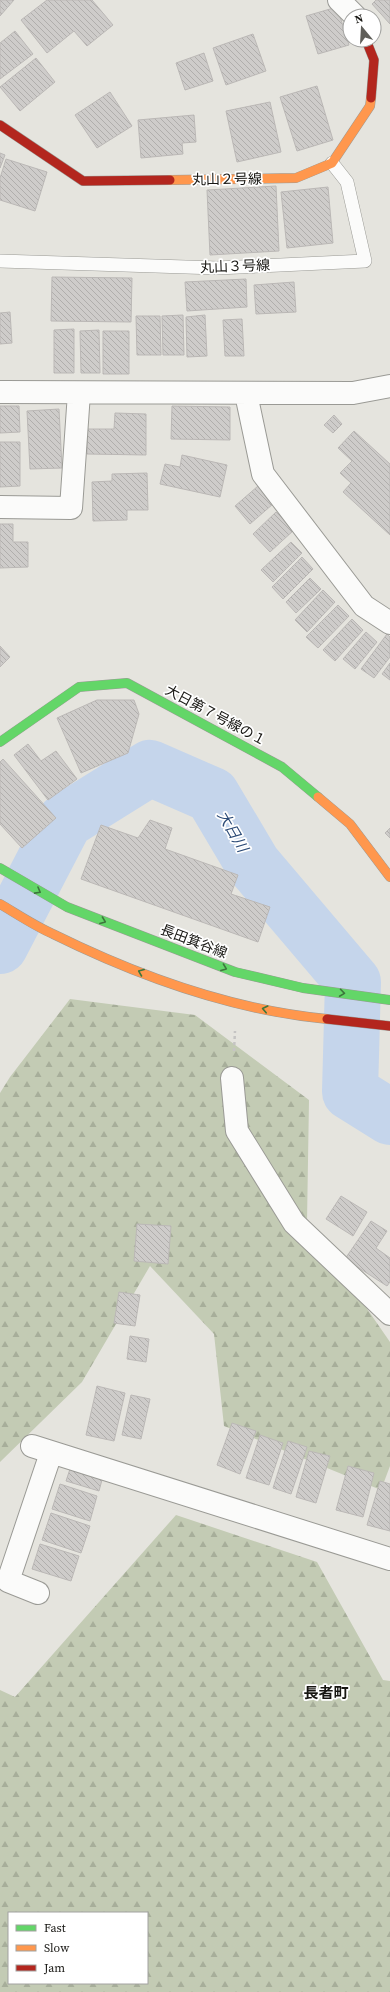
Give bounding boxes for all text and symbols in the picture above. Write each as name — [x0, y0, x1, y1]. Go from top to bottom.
north arrow — [342, 8, 382, 48]
text: N — [353, 11, 365, 27]
street label: 丸山２号線 — [192, 168, 262, 190]
street label: 丸山３号線 — [200, 255, 270, 277]
street label: 大日第７号線の１ — [162, 680, 270, 750]
water label: 大日川 — [213, 806, 254, 857]
one-way arrow — [34, 886, 41, 893]
one-way arrow — [100, 916, 107, 924]
street label: 長田箕谷線 — [158, 919, 230, 963]
one-way arrow — [221, 963, 228, 971]
one-way arrow — [137, 968, 144, 976]
one-way arrow — [339, 988, 345, 997]
one-way arrow — [262, 1005, 268, 1013]
district label: 長者町 — [303, 1682, 349, 1703]
legend — [8, 1912, 148, 1984]
text: Fast — [44, 1920, 66, 1936]
text: Slow — [44, 1940, 70, 1956]
text: Jam — [43, 1960, 65, 1976]

